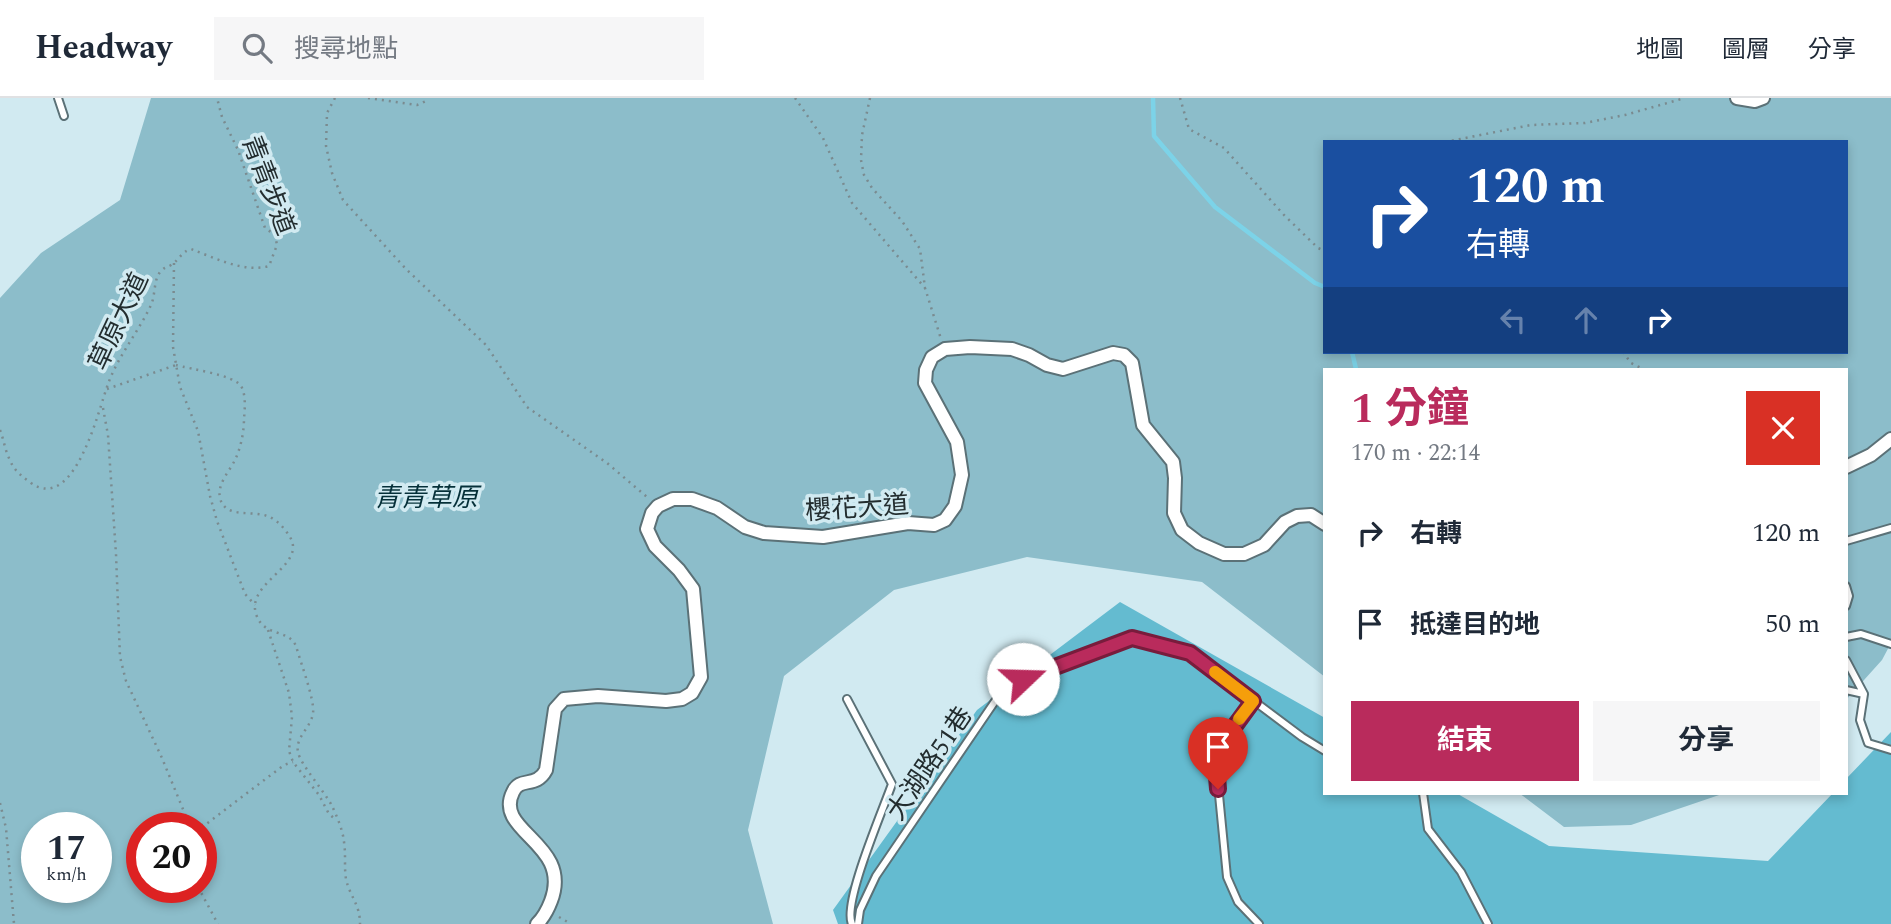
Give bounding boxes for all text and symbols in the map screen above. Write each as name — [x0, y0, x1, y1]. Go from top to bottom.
search box — [214, 17, 704, 80]
text: Headway — [35, 23, 172, 73]
icon: search — [238, 29, 276, 67]
text: 搜尋地點 — [294, 29, 398, 69]
text: 地圖 — [1636, 32, 1684, 68]
text: 圖層 — [1722, 32, 1770, 68]
text: 分享 — [1808, 32, 1856, 68]
street label: 青青步道 — [231, 130, 305, 241]
text: 120 m — [1466, 150, 1605, 225]
icon: right — [1351, 168, 1442, 259]
text: 右轉 — [1466, 221, 1530, 270]
street label: 草原大道 — [79, 266, 159, 377]
icon: left — [1494, 301, 1532, 339]
icon: ahead — [1567, 301, 1605, 339]
icon: right — [1640, 301, 1678, 339]
text: 1 分鐘 — [1351, 378, 1469, 441]
button: close — [1746, 391, 1820, 465]
text: 170 m · 22:14 — [1351, 436, 1480, 471]
park label: 青青草原 — [374, 478, 482, 518]
street label: 櫻花大道 — [804, 484, 910, 532]
text: 120 m — [1752, 513, 1820, 553]
icon: right — [1351, 514, 1389, 552]
text: 右轉 — [1410, 514, 1462, 554]
text: 50 m — [1765, 604, 1820, 644]
icon: arrive — [1351, 605, 1389, 643]
text: 抵達目的地 — [1410, 605, 1540, 645]
position arrow — [986, 642, 1060, 716]
street label: 大湖路51巷 — [877, 698, 983, 829]
button: 結束 — [1351, 701, 1579, 781]
button: 分享 — [1593, 701, 1820, 781]
pin — [1188, 717, 1248, 789]
icon: arrive — [1199, 728, 1237, 766]
speed limit sign: 20 — [126, 812, 217, 903]
text: 17 — [47, 822, 86, 875]
text: km/h — [46, 861, 87, 888]

